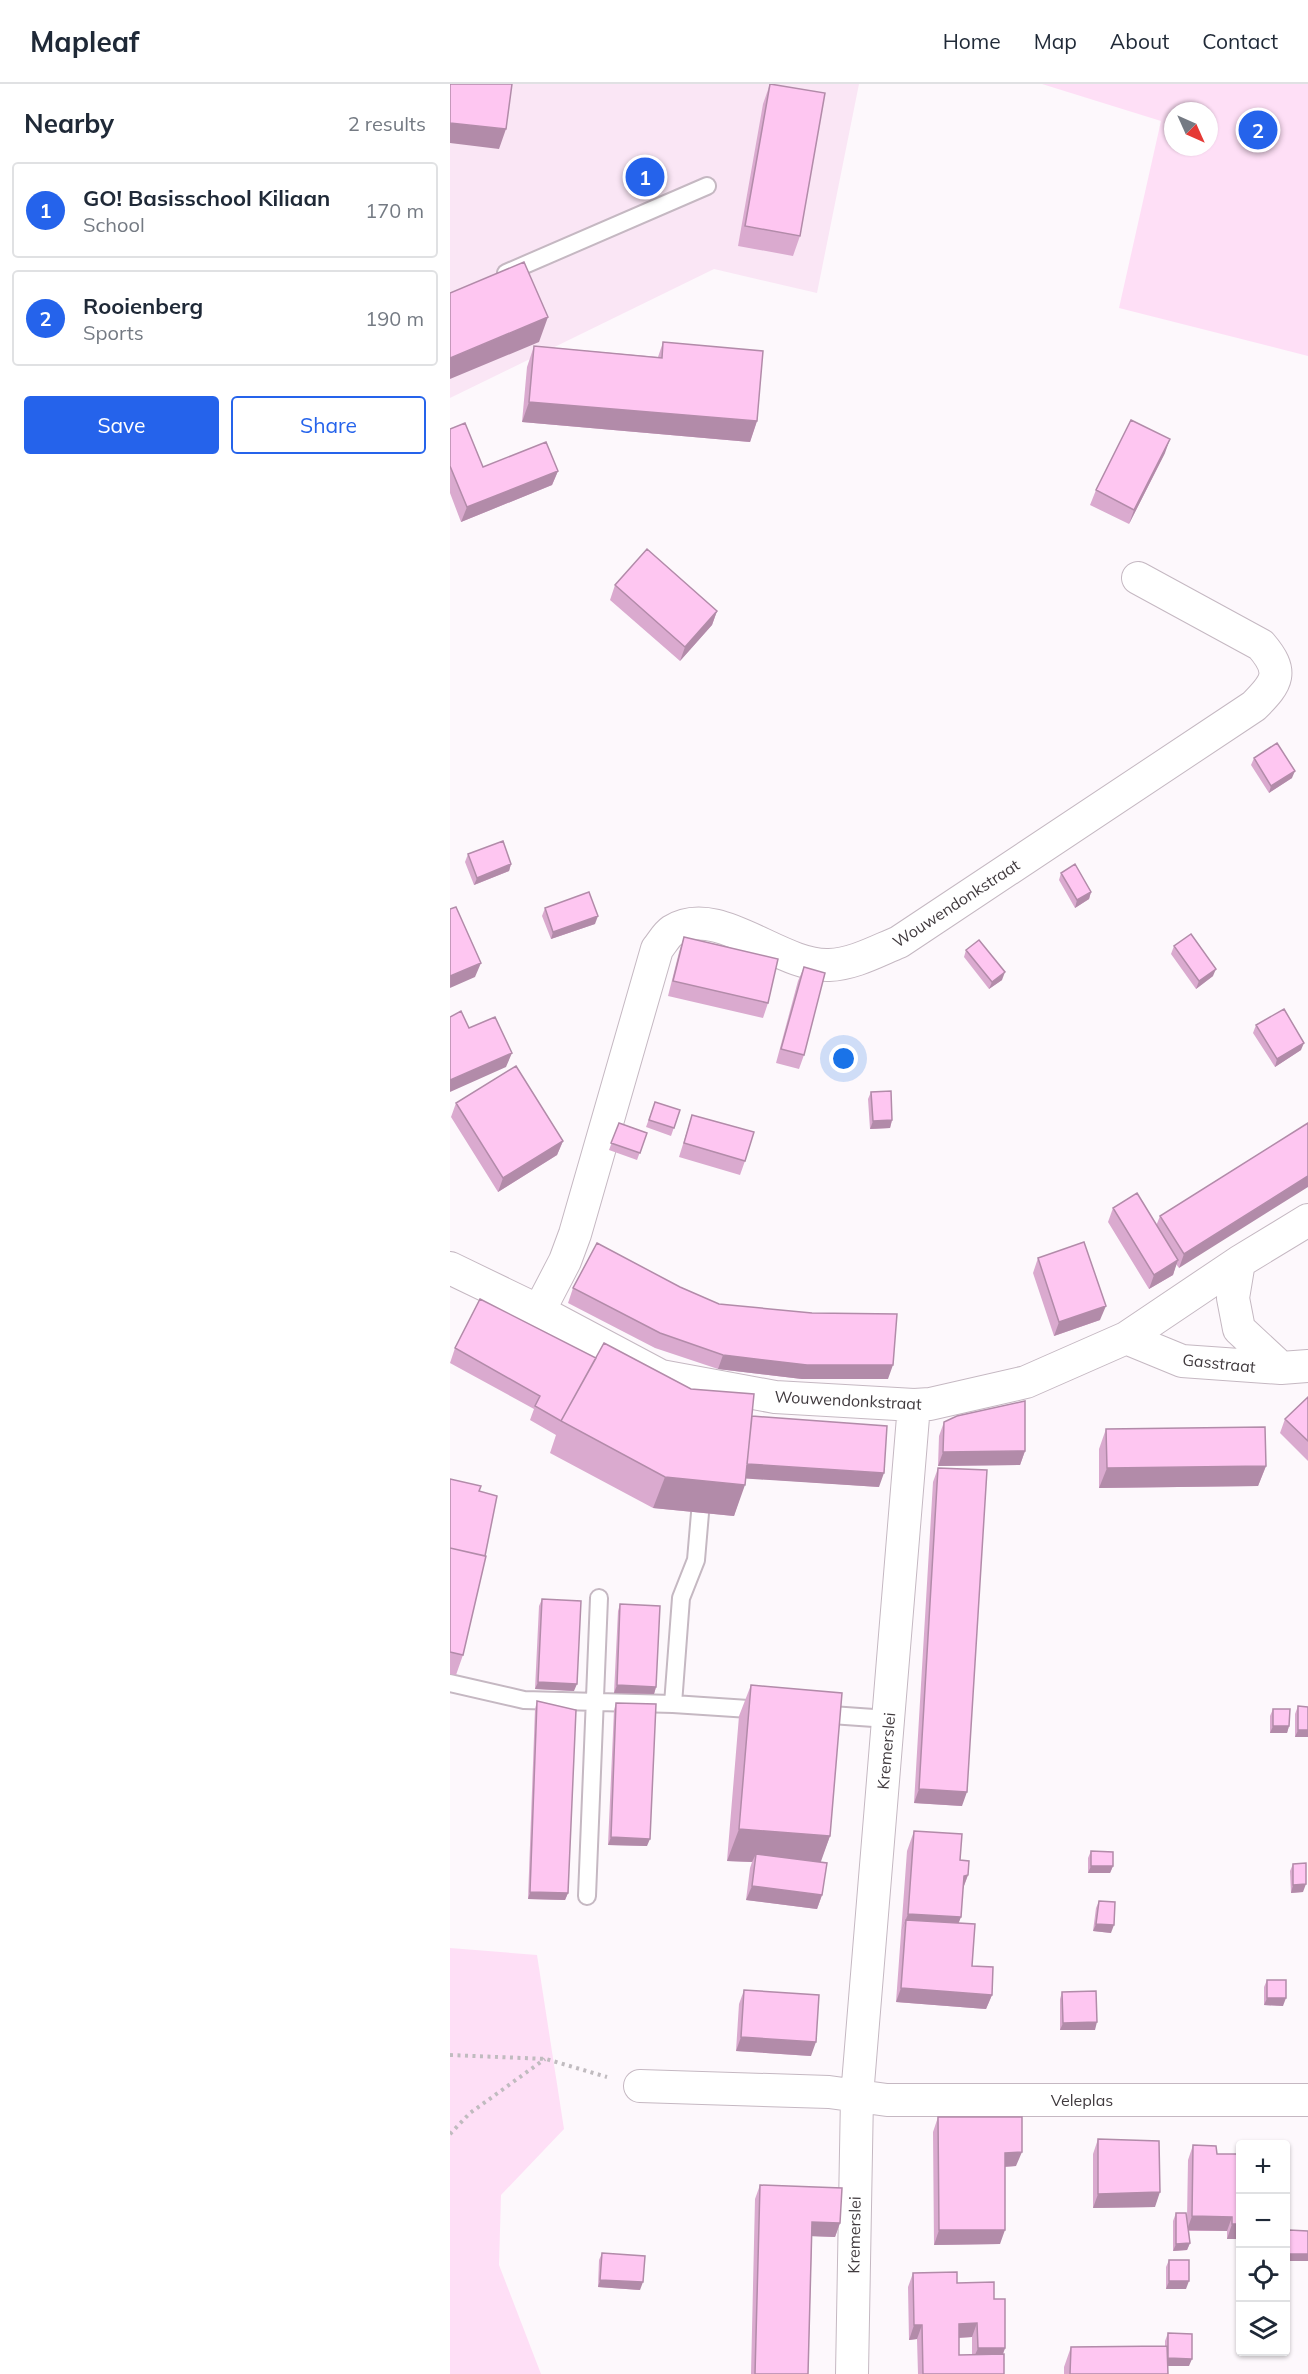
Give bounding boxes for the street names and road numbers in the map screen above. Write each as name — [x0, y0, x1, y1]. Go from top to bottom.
street label: Wouwendonkstraat — [889, 854, 1024, 951]
street label: Gasstraat — [1182, 1349, 1257, 1377]
street label: Wouwendonkstraat — [774, 1386, 922, 1414]
street label: Kremerslei — [873, 1712, 899, 1790]
street label: Veleplas — [1051, 2090, 1113, 2110]
street label: Kremerslei — [843, 2196, 865, 2274]

